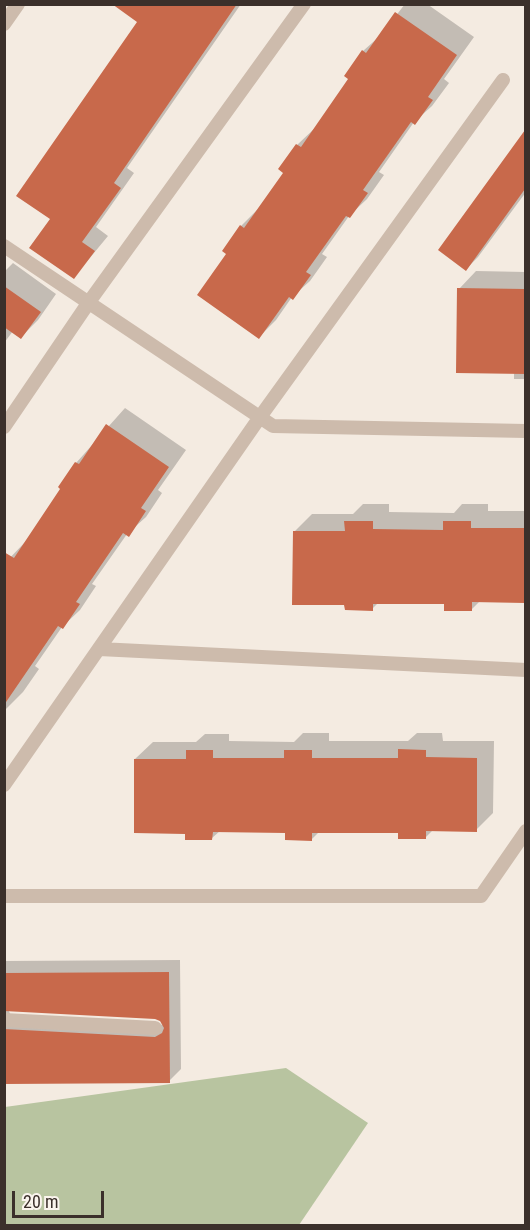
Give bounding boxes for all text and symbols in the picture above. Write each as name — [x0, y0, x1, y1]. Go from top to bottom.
scale bar — [15, 1179, 106, 1217]
text: 20 m — [23, 1191, 58, 1212]

